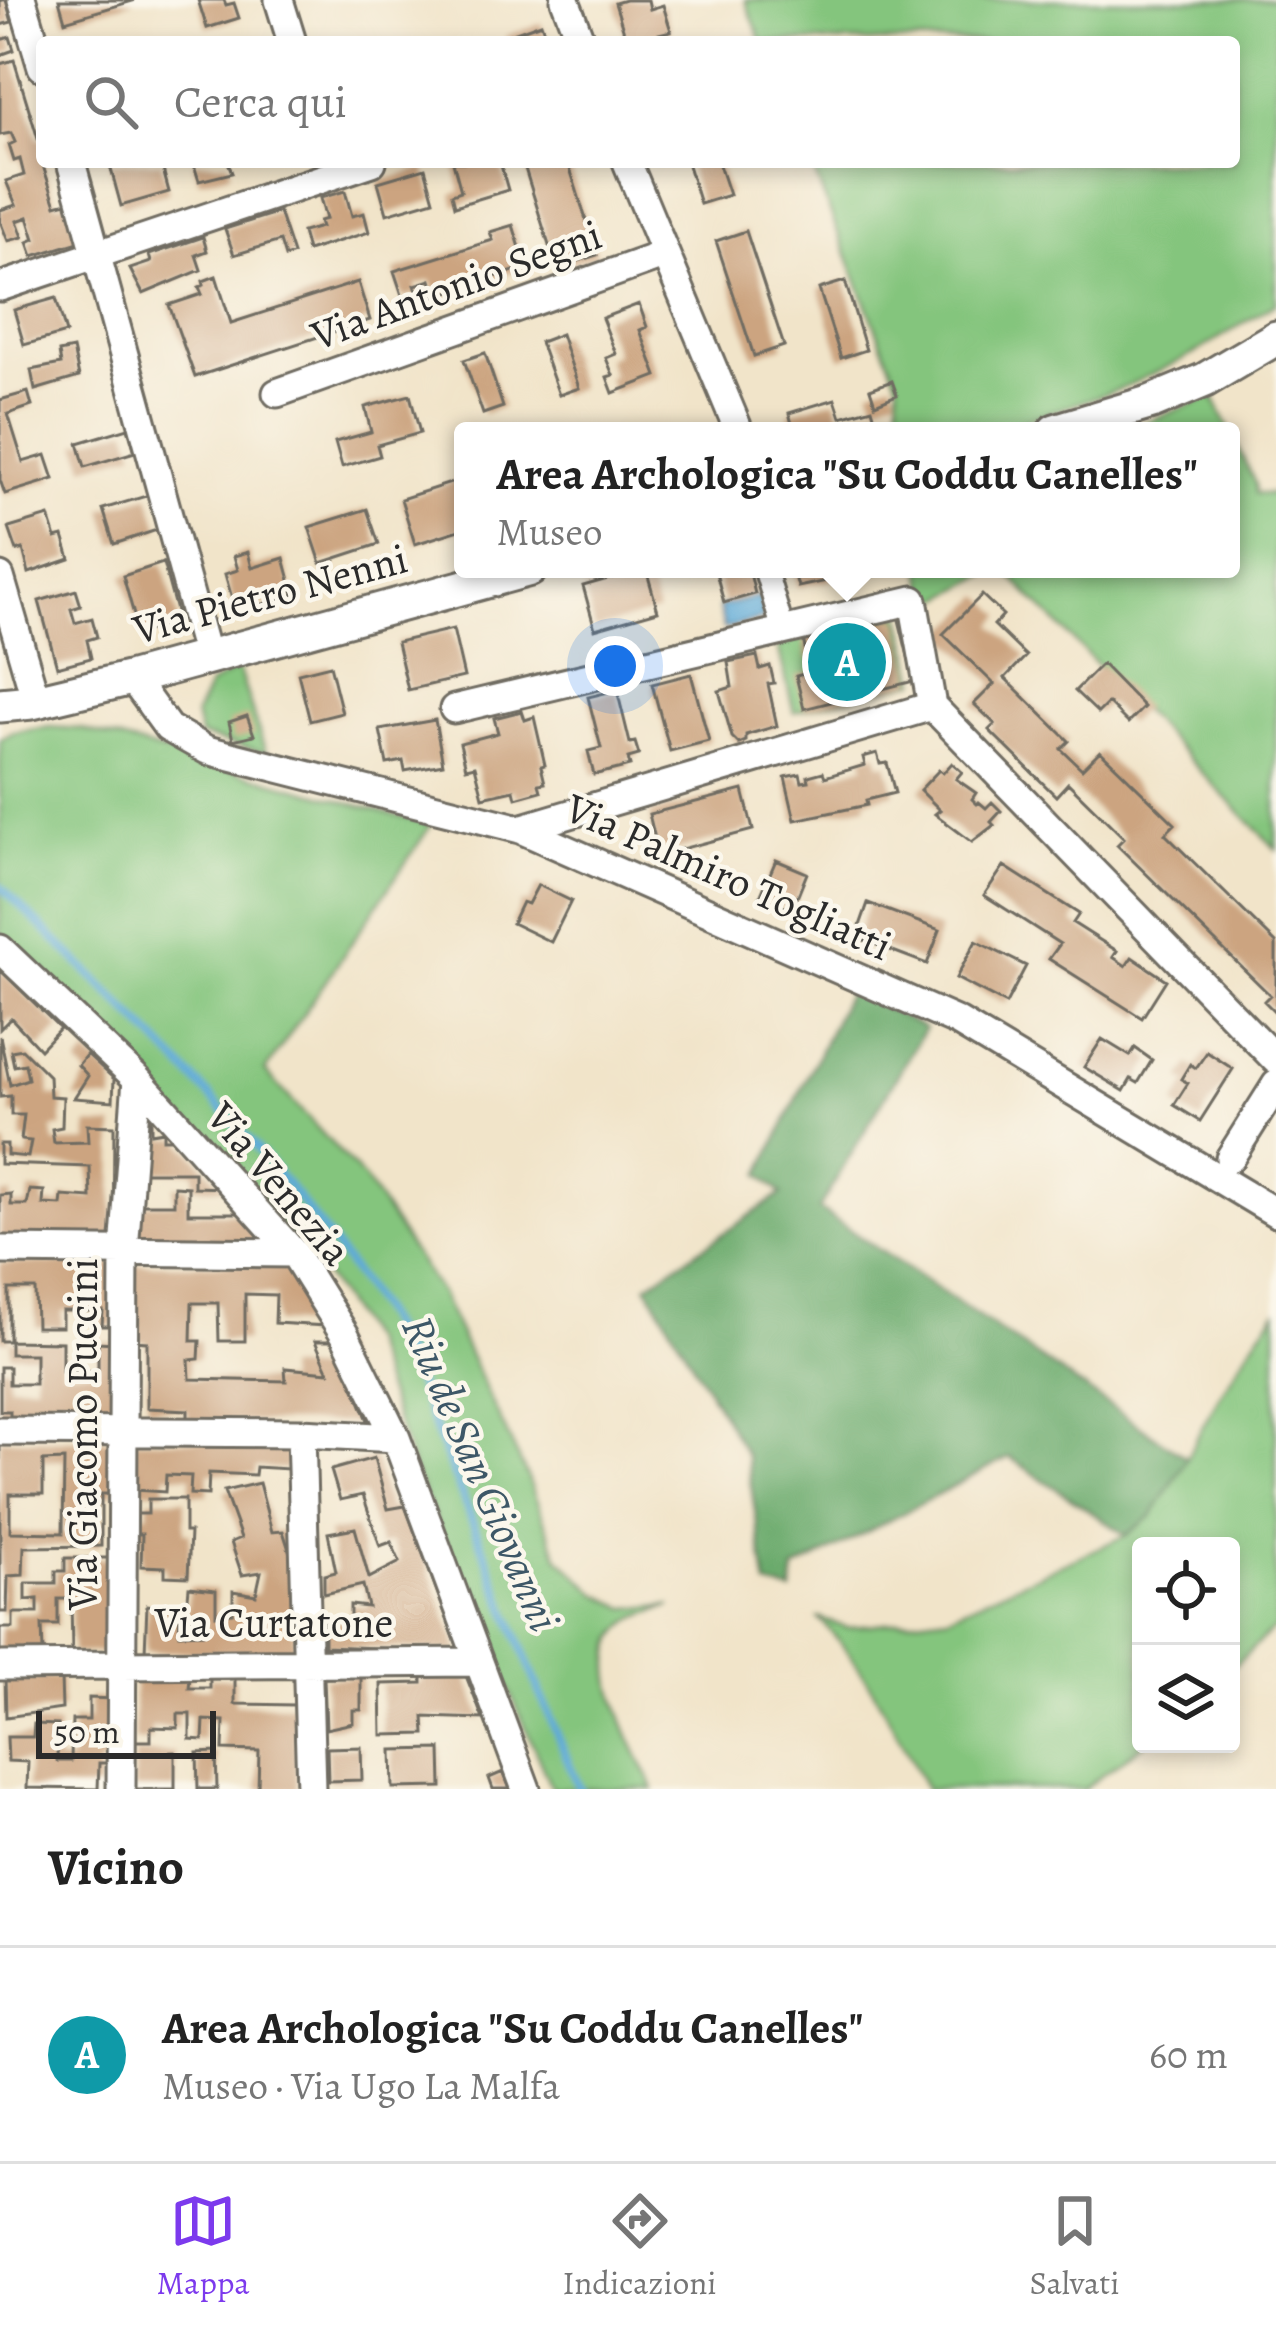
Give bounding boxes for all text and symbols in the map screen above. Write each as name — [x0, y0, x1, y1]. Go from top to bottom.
search box — [36, 36, 1240, 168]
icon: search — [78, 69, 144, 135]
text: Cerca qui — [174, 71, 347, 133]
street label: Via Antonio Segni — [302, 206, 609, 364]
popup — [454, 422, 1240, 578]
text: Area Archologica "Su Coddu Canelles" — [496, 443, 1198, 505]
text: Museo — [496, 505, 602, 558]
street label: Via Pietro Nenni — [126, 529, 414, 658]
pin: A — [808, 617, 886, 707]
your location — [585, 636, 645, 696]
street label: Via Palmiro Togliatti — [556, 779, 901, 974]
street label: Via Venezia — [194, 1089, 365, 1278]
street label: Via Giacomo Puccini — [54, 1258, 111, 1611]
water label: Riu de San Giovanni — [387, 1306, 576, 1641]
map controls — [1132, 1537, 1240, 1753]
button: locate — [1132, 1537, 1240, 1645]
street label: Via Curtatone — [154, 1594, 393, 1651]
button: layers — [1132, 1645, 1240, 1753]
scale bar — [36, 1705, 216, 1758]
text: 50 m — [54, 1709, 120, 1754]
text: Vicino — [48, 1832, 184, 1902]
text: Area Archologica "Su Coddu Canelles" — [162, 1997, 863, 2059]
text: A — [75, 2028, 99, 2081]
text: 60 m — [1149, 2028, 1228, 2081]
text: Museo · Via Ugo La Malfa — [162, 2059, 560, 2112]
tab: Mappa — [156, 2188, 250, 2305]
tab: Indicazioni — [563, 2188, 717, 2305]
tab: Salvati — [1030, 2188, 1120, 2305]

